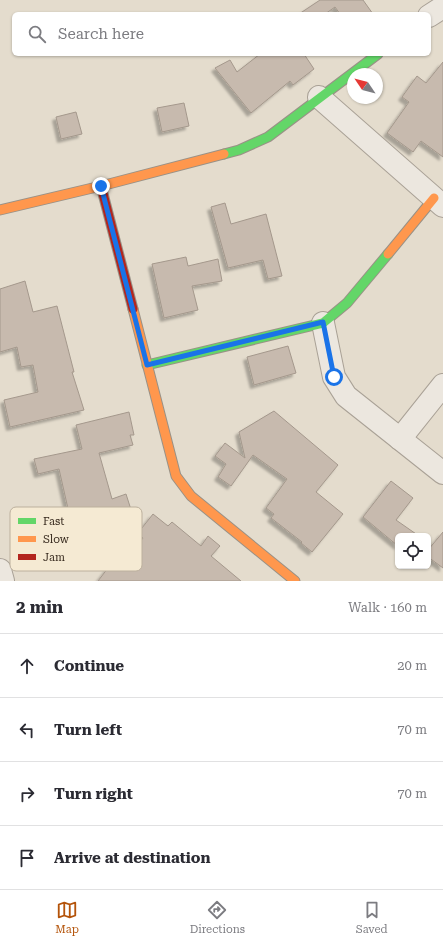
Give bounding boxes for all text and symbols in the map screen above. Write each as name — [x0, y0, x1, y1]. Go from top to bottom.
search box — [12, 12, 431, 56]
icon: search — [26, 23, 48, 45]
text: Search here — [58, 25, 144, 43]
north arrow — [347, 68, 383, 104]
route end — [92, 177, 110, 195]
route start — [325, 368, 343, 386]
legend — [10, 507, 142, 571]
text: Fast — [43, 515, 64, 528]
text: Slow — [43, 533, 70, 546]
map controls — [395, 533, 431, 569]
button: locate — [395, 533, 431, 569]
text: Jam — [43, 551, 65, 564]
text: 2 min — [16, 597, 63, 617]
text: Walk · 160 m — [348, 600, 427, 615]
icon: ahead — [16, 655, 38, 677]
text: Continue — [54, 657, 124, 675]
text: 20 m — [397, 658, 427, 673]
icon: left — [16, 719, 38, 741]
text: Turn left — [54, 721, 122, 739]
text: 70 m — [397, 722, 427, 737]
icon: right — [16, 783, 38, 805]
text: Turn right — [54, 785, 133, 803]
text: 70 m — [397, 786, 427, 801]
icon: arrive — [16, 847, 38, 869]
text: Arrive at destination — [54, 849, 210, 867]
tab: Map — [55, 899, 79, 936]
tab: Directions — [190, 899, 245, 936]
tab: Saved — [356, 899, 388, 936]

